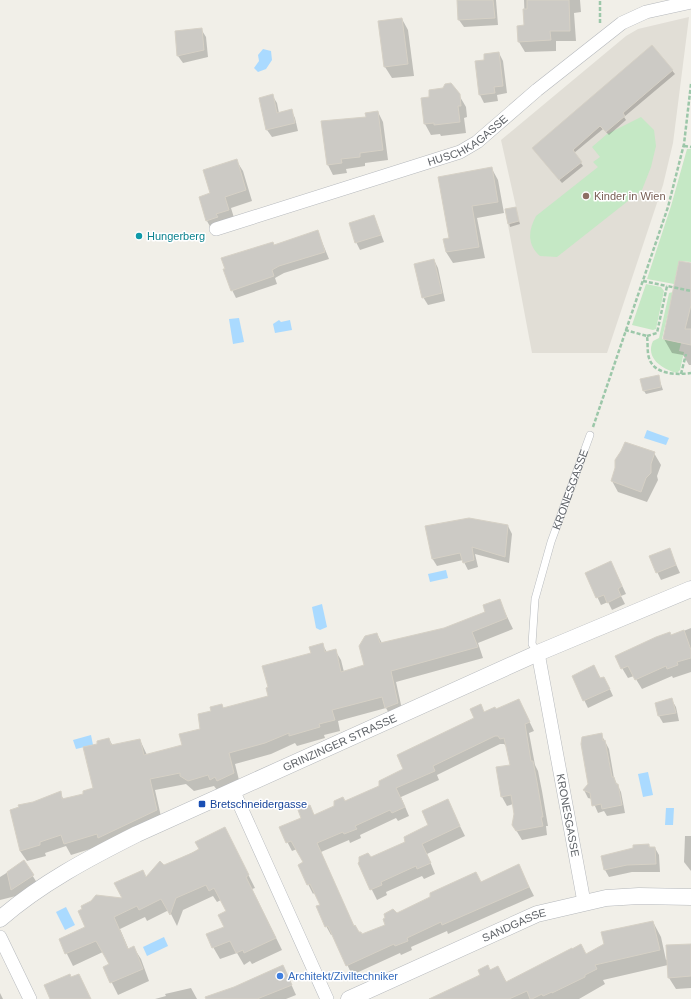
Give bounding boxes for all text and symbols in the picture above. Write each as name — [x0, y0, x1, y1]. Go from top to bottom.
street label: HUSCHKAGASSE — [426, 112, 510, 168]
place label: Kinder in Wien — [594, 190, 666, 202]
marker: Kinder in Wien — [581, 191, 591, 201]
place label: Hungerberg — [147, 230, 205, 242]
marker: Hungerberg — [134, 231, 144, 241]
street label: KRONESGASSE — [550, 448, 590, 531]
street label: GRINZINGER STRASSE — [281, 712, 398, 773]
street label: KRONESGASSE — [554, 773, 582, 858]
place label: Bretschneidergasse — [210, 798, 307, 810]
marker: Bretschneidergasse — [197, 799, 207, 809]
street label: SANDGASSE — [480, 906, 547, 944]
place label: Architekt/Ziviltechniker — [288, 970, 398, 982]
marker: Architekt/Ziviltechniker — [275, 971, 285, 981]

